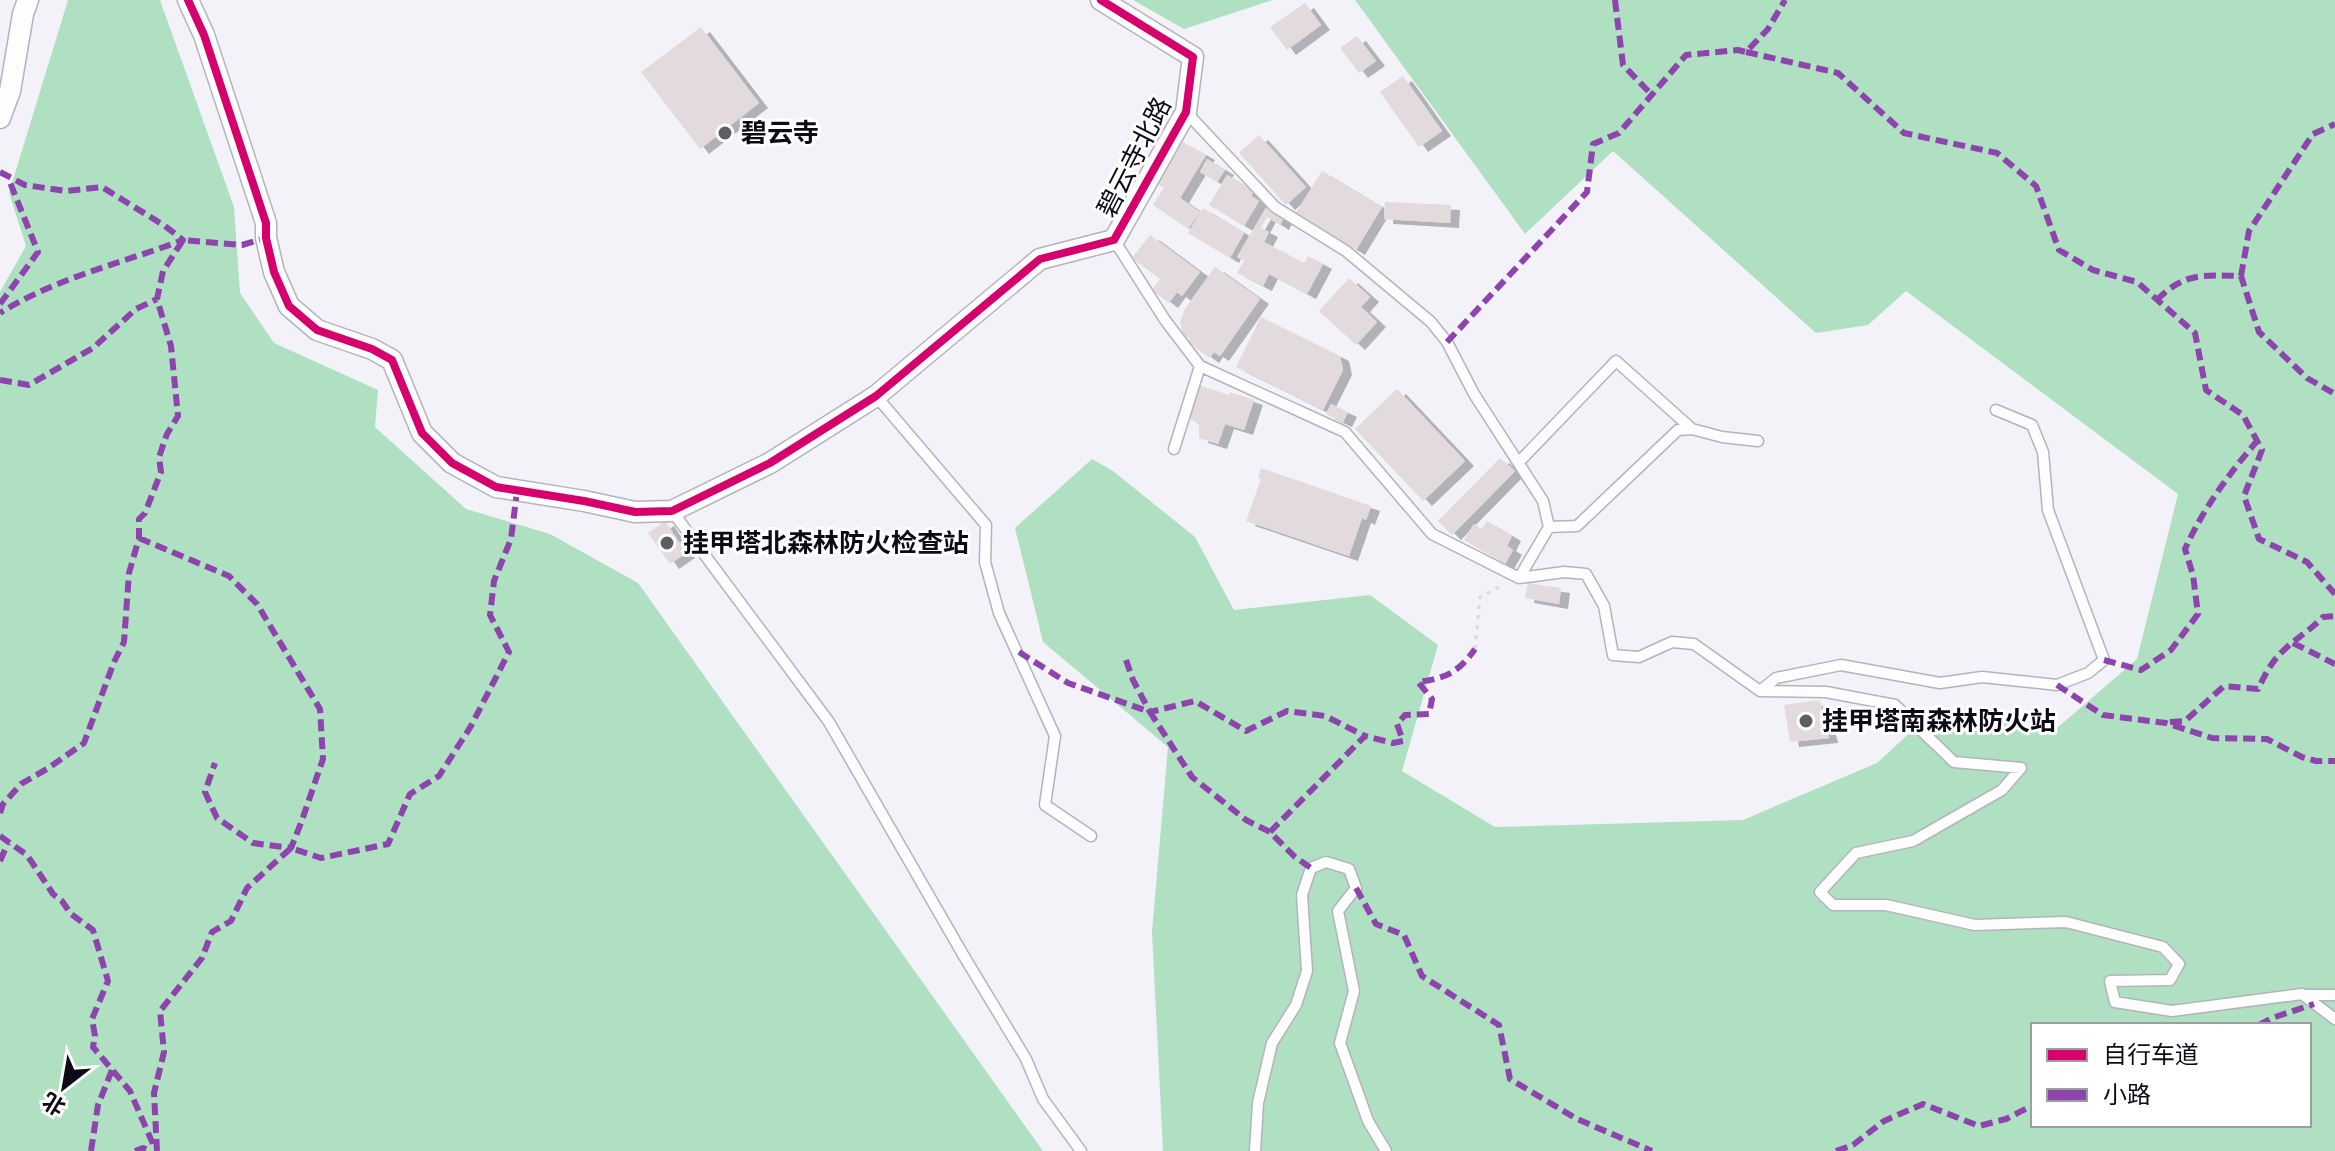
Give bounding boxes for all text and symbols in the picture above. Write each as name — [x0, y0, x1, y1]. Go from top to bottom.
street label: 碧云寺北路 — [1092, 93, 1179, 223]
place label: 碧云寺 — [741, 119, 819, 150]
marker: 碧云寺 — [716, 124, 734, 142]
place label: 挂甲塔北森林防火检查站 — [683, 529, 969, 560]
marker: 挂甲塔北森林防火检查站 — [658, 534, 676, 552]
place label: 挂甲塔南森林防火站 — [1822, 707, 2056, 738]
marker: 挂甲塔南森林防火站 — [1797, 712, 1815, 730]
legend — [2031, 1023, 2311, 1127]
text: 自行车道 — [2103, 1041, 2199, 1070]
north arrow — [24, 1047, 104, 1127]
text: 小路 — [2103, 1081, 2151, 1110]
text: 北 — [38, 1086, 71, 1120]

